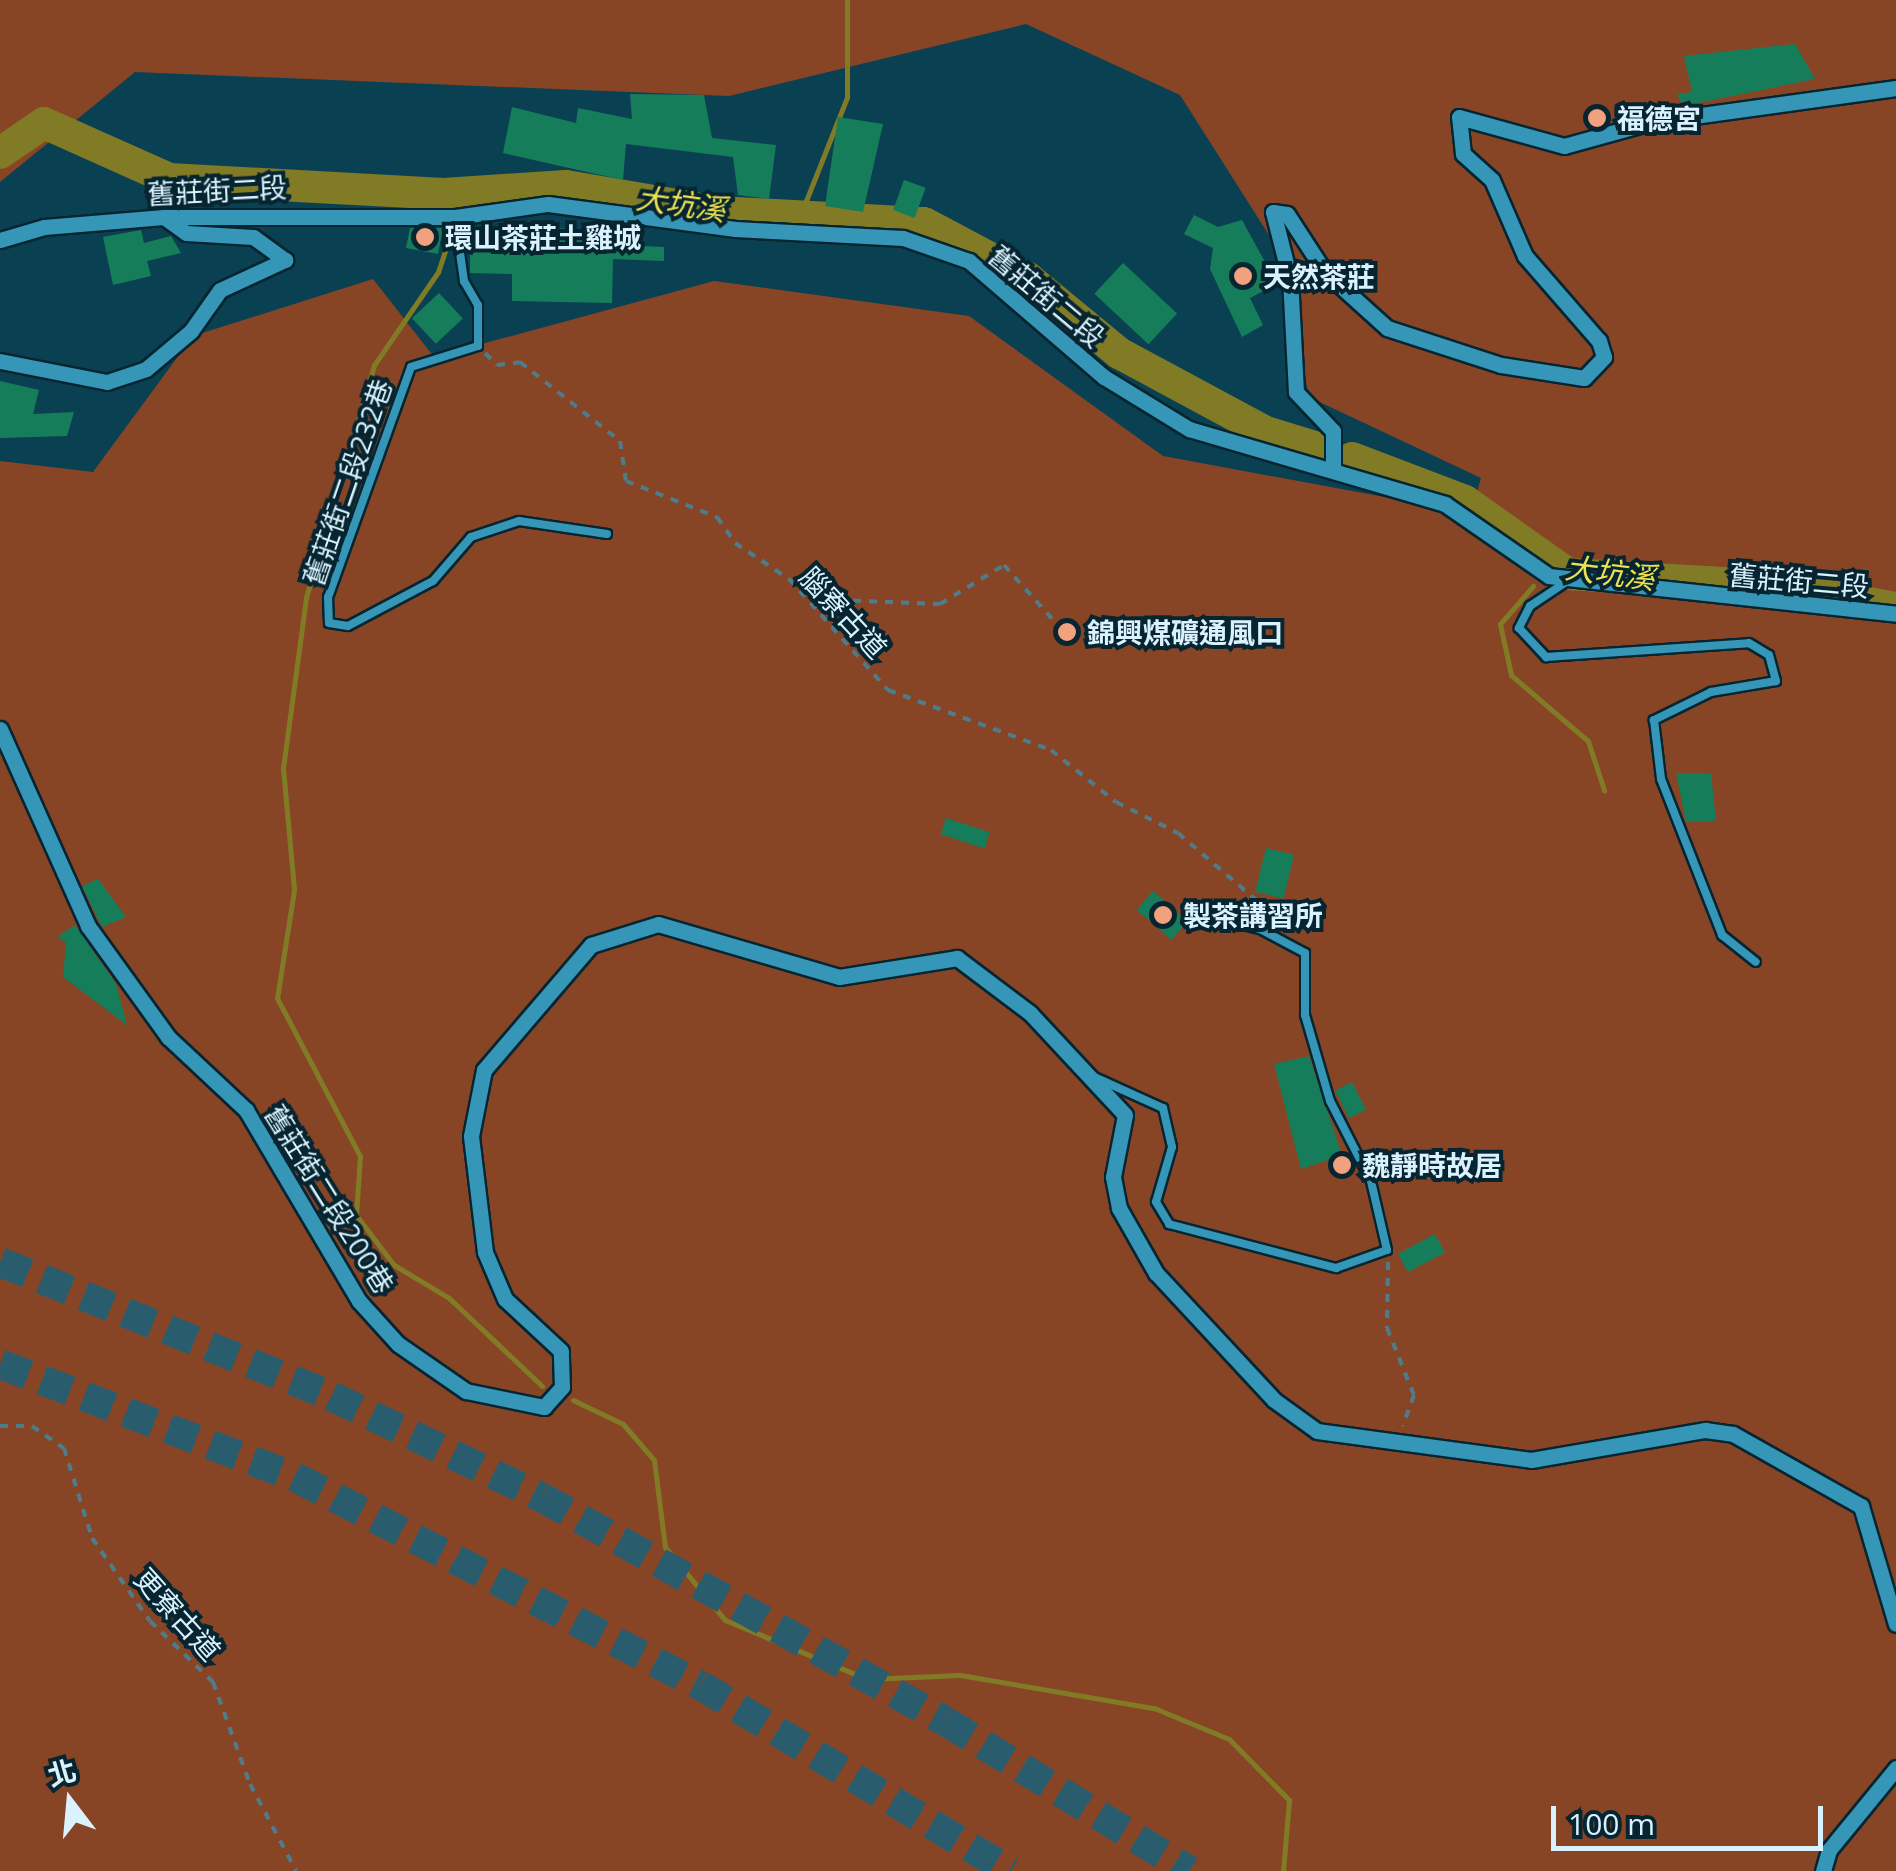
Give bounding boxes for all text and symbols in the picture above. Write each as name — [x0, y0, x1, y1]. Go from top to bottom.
place label: 福德宮 — [1617, 101, 1701, 135]
marker: 福德宮 — [1586, 107, 1608, 129]
street label: 舊莊街二段 — [146, 170, 288, 210]
water label: 大坑溪 — [634, 180, 728, 228]
place label: 環山茶莊土雞城 — [445, 220, 641, 254]
marker: 環山茶莊土雞城 — [414, 226, 436, 248]
street label: 舊莊街二段 — [983, 238, 1111, 354]
place label: 天然茶莊 — [1263, 259, 1375, 293]
marker: 天然茶莊 — [1232, 265, 1254, 287]
street label: 舊莊街二段232巷 — [296, 374, 398, 590]
water label: 大坑溪 — [1563, 550, 1657, 596]
street label: 舊莊街二段 — [1728, 557, 1870, 603]
street label: 腦寮古道 — [794, 560, 894, 664]
place label: 錦興煤礦通風口 — [1087, 615, 1283, 649]
marker: 錦興煤礦通風口 — [1056, 621, 1078, 643]
place label: 製茶講習所 — [1183, 898, 1323, 932]
marker: 製茶講習所 — [1152, 904, 1174, 926]
street label: 舊莊街二段200巷 — [259, 1098, 401, 1300]
place label: 魏靜時故居 — [1362, 1148, 1502, 1182]
marker: 魏靜時故居 — [1331, 1154, 1353, 1176]
street label: 更寮古道 — [128, 1561, 228, 1667]
text: 北 — [43, 1750, 80, 1794]
north arrow — [20, 1751, 120, 1851]
scale bar — [1556, 1786, 1828, 1848]
text: 100 m — [1568, 1803, 1655, 1844]

